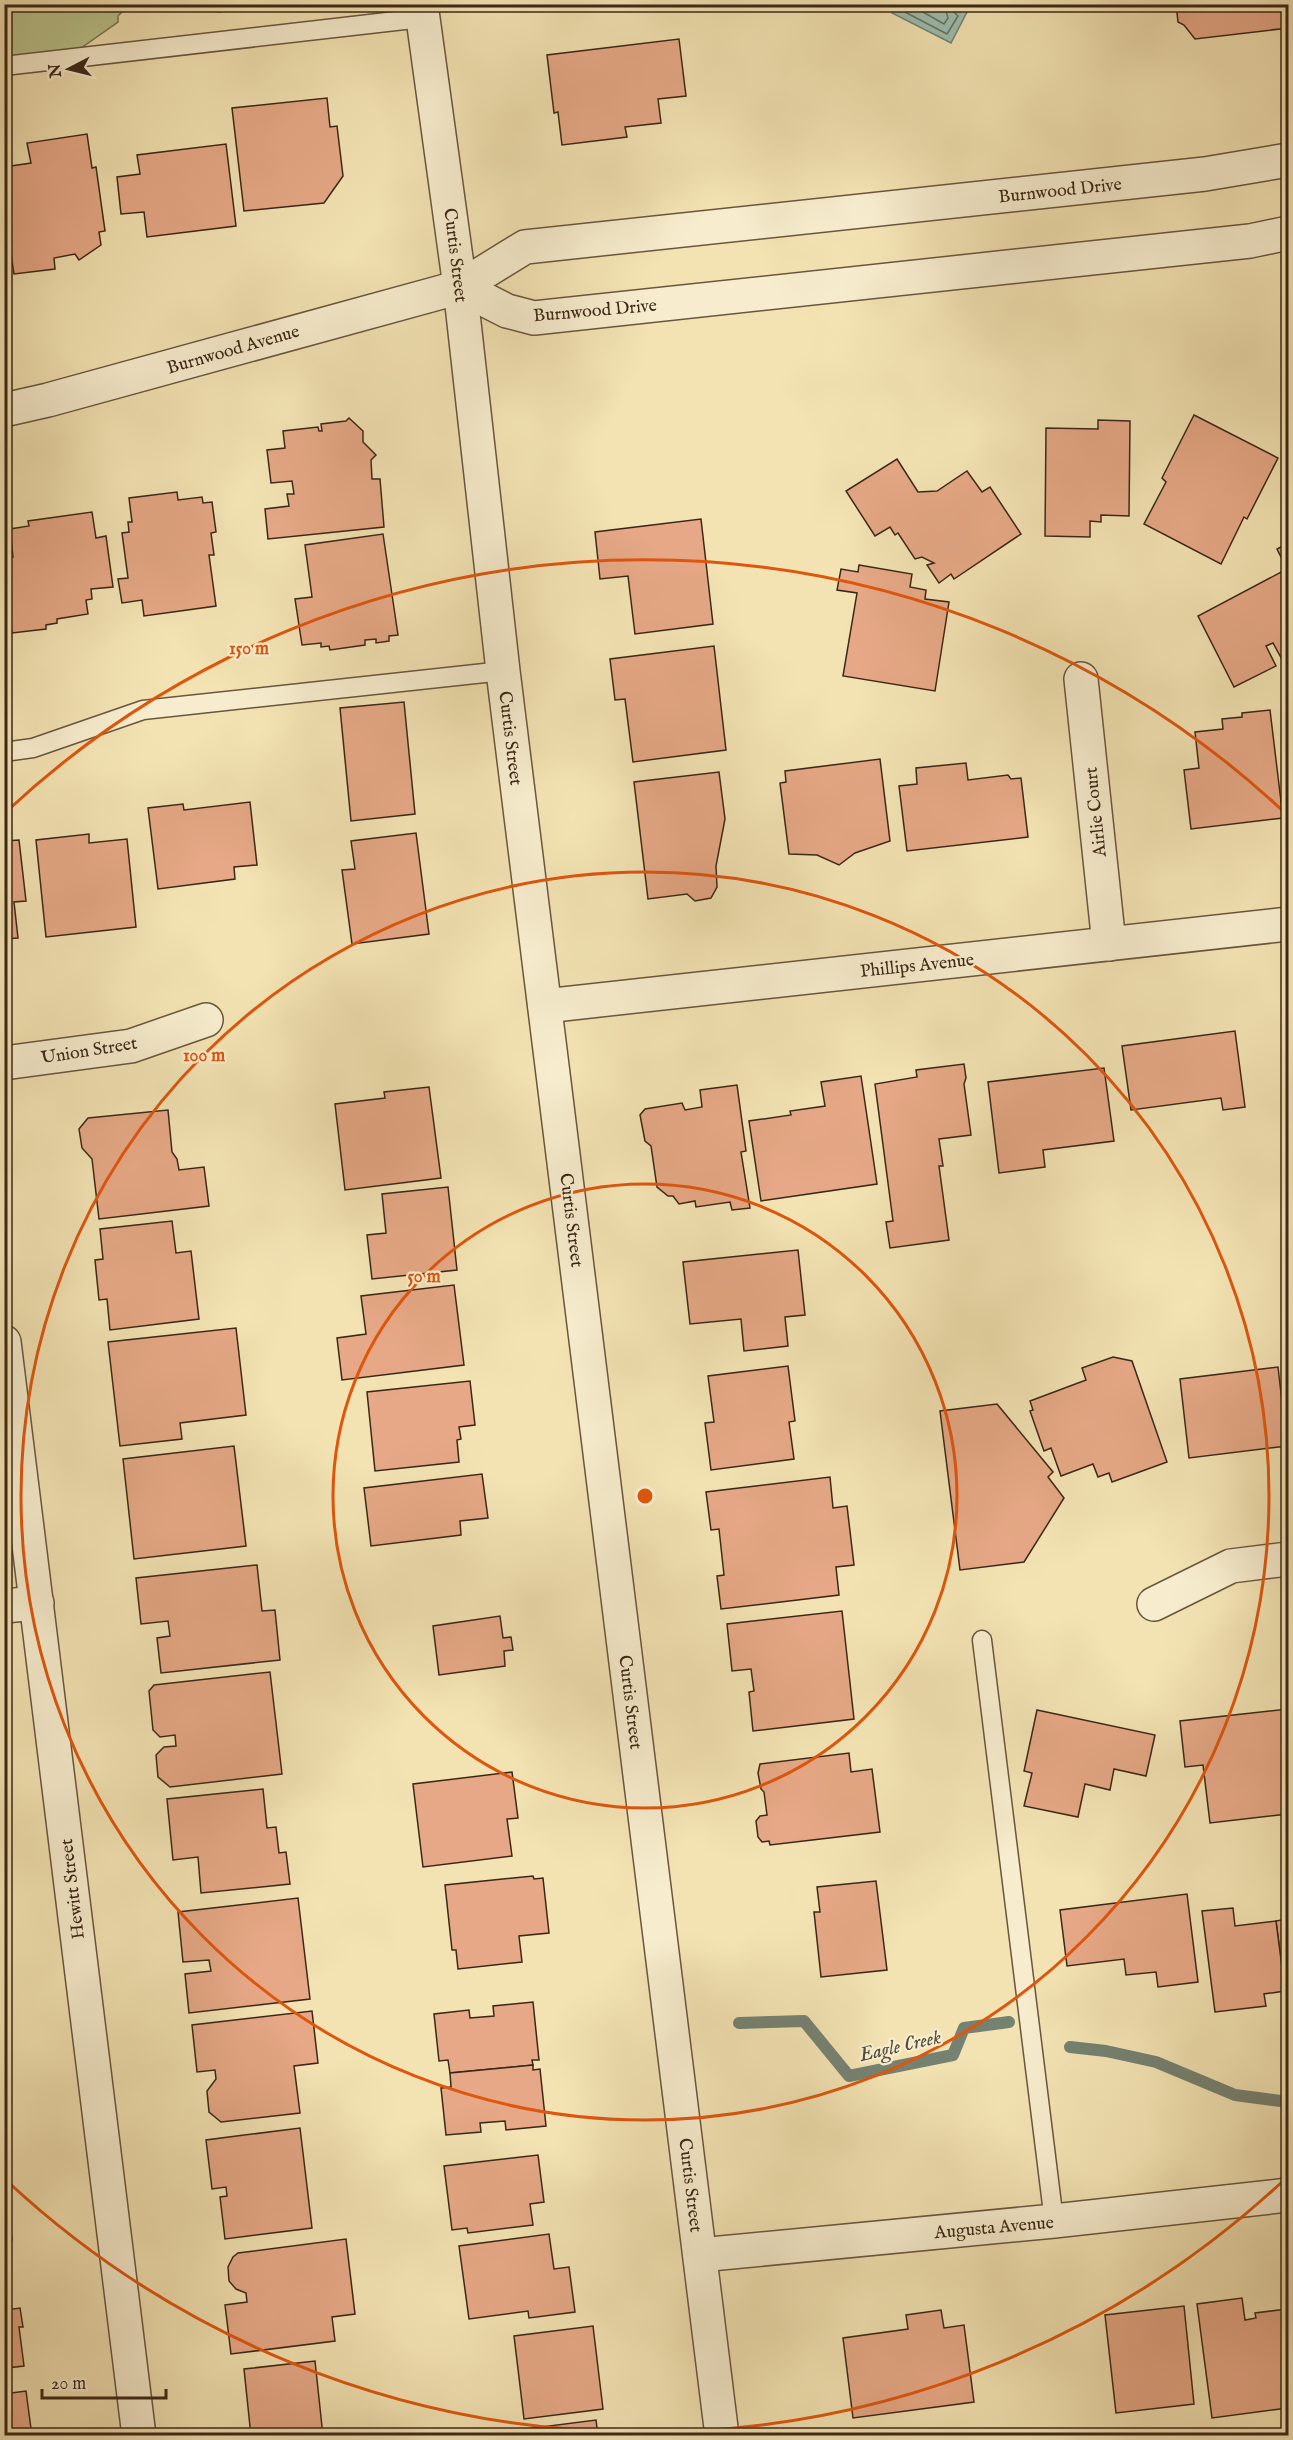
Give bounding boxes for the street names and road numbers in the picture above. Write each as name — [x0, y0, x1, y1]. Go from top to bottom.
street label: Burnwood Drive — [997, 174, 1123, 209]
street label: Curtis Street — [437, 207, 472, 304]
street label: Burnwood Drive — [532, 295, 658, 328]
street label: Burnwood Avenue — [164, 321, 302, 380]
street label: Curtis Street — [492, 690, 527, 787]
street label: Airlie Court — [1080, 766, 1113, 859]
street label: Phillips Avenue — [859, 949, 975, 984]
street label: Union Street — [40, 1033, 139, 1070]
street label: Curtis Street — [553, 1172, 588, 1269]
street label: Curtis Street — [612, 1654, 647, 1751]
street label: Hewitt Street — [56, 1837, 91, 1940]
street label: Curtis Street — [672, 2137, 707, 2234]
street label: Augusta Avenue — [932, 2212, 1055, 2245]

